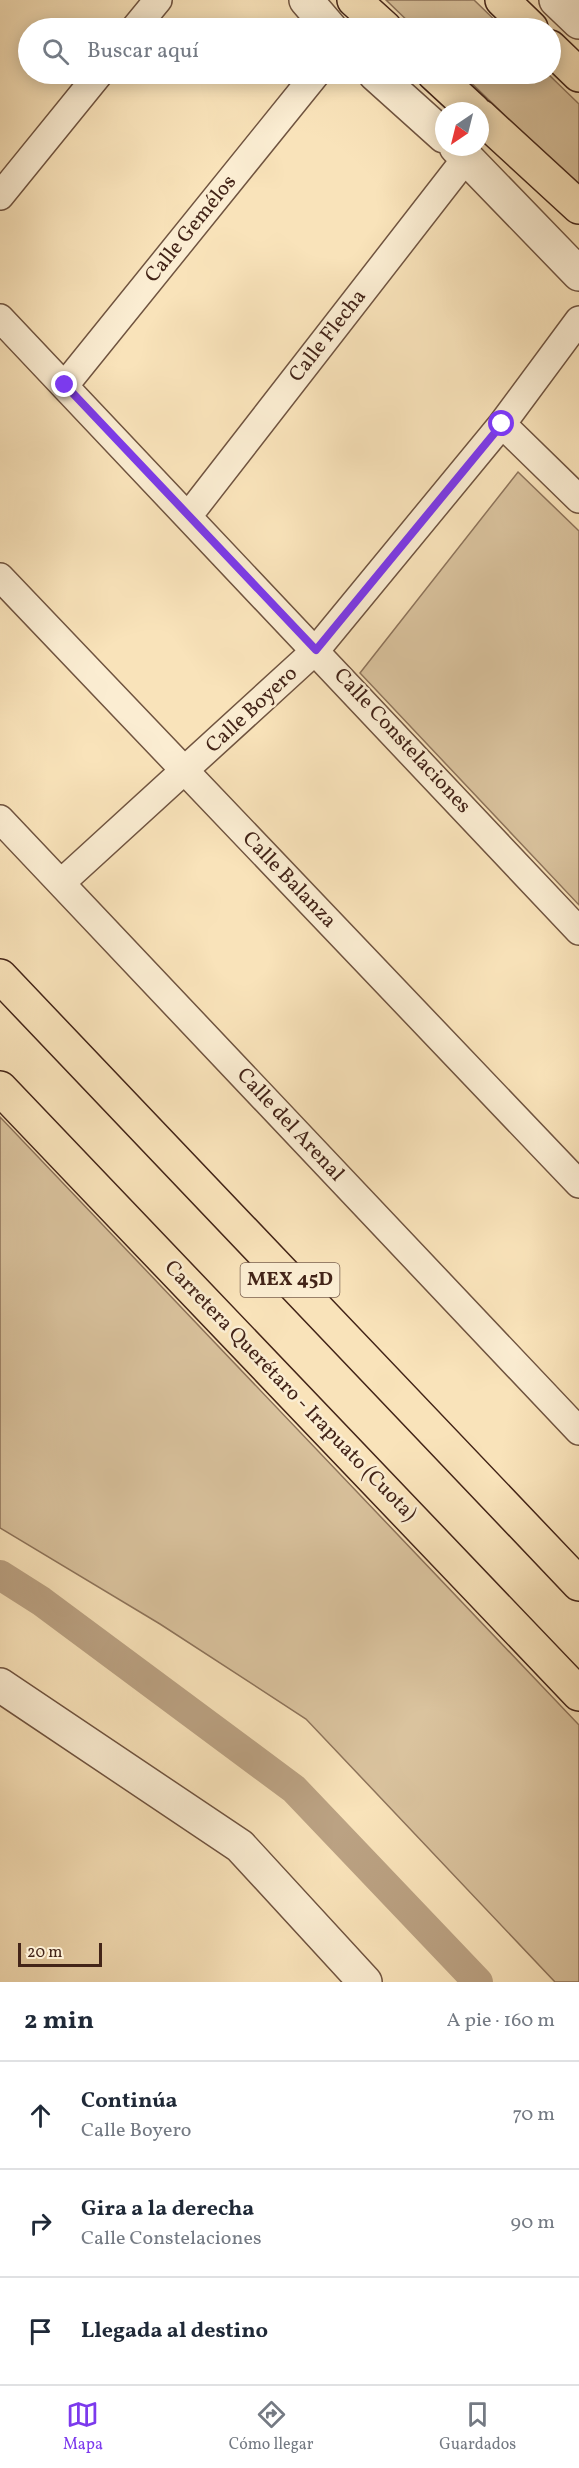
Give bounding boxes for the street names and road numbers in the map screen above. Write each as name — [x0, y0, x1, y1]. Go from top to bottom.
street label: Calle Gemélos — [138, 169, 244, 289]
street label: Calle Flecha — [282, 283, 374, 389]
street label: Calle Boyero — [200, 660, 304, 760]
street label: Calle Constelaciones — [327, 662, 477, 820]
street label: Calle Balanza — [235, 825, 343, 935]
street label: Calle del Arenal — [230, 1062, 350, 1188]
street label: Carretera Querétaro - Irapuato (Cuota) — [157, 1254, 423, 1528]
road number: MEX 45D — [240, 1263, 340, 1297]

